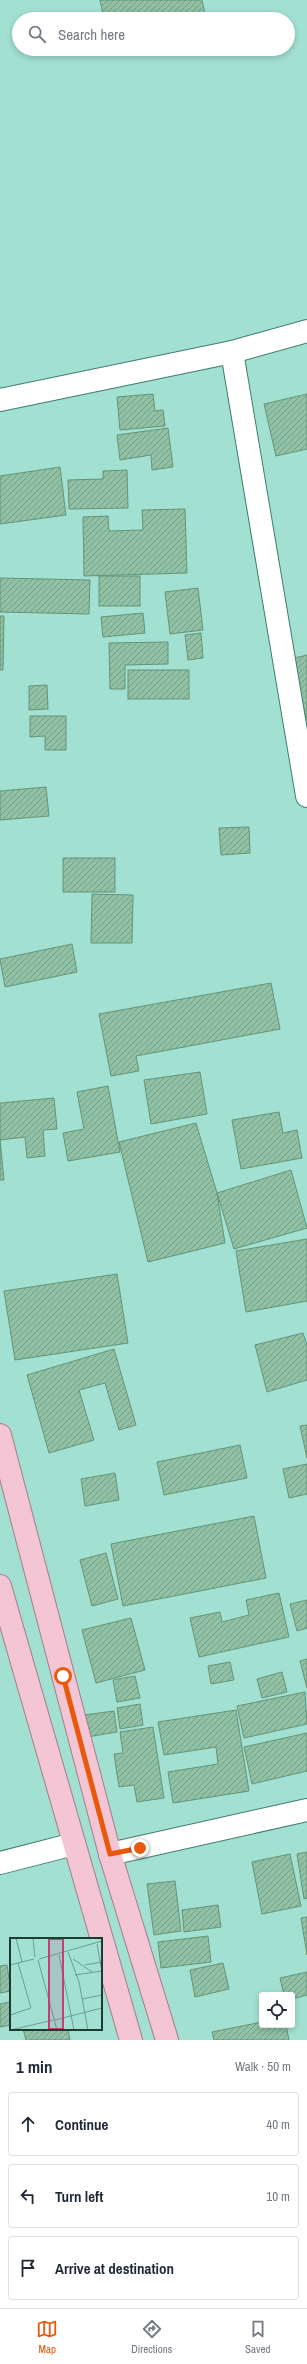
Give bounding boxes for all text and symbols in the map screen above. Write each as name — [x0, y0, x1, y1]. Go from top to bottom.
search box — [12, 12, 295, 56]
icon: search — [26, 23, 48, 45]
text: Search here — [58, 24, 125, 45]
route start — [54, 1667, 72, 1685]
route end — [131, 1839, 149, 1857]
inset map — [10, 1938, 102, 2030]
map controls — [259, 1992, 295, 2028]
button: locate — [259, 1992, 295, 2028]
text: 1 min — [16, 2055, 52, 2078]
text: Walk · 50 m — [235, 2058, 291, 2075]
icon: ahead — [17, 2113, 39, 2135]
text: Continue — [55, 2114, 108, 2135]
text: 40 m — [266, 2116, 290, 2133]
icon: left — [17, 2185, 39, 2207]
text: Turn left — [55, 2186, 103, 2207]
text: 10 m — [266, 2188, 290, 2205]
icon: arrive — [17, 2257, 39, 2279]
text: Arrive at destination — [55, 2258, 174, 2279]
tab: Map — [36, 2318, 58, 2356]
tab: Directions — [131, 2318, 172, 2356]
tab: Saved — [245, 2318, 271, 2356]

